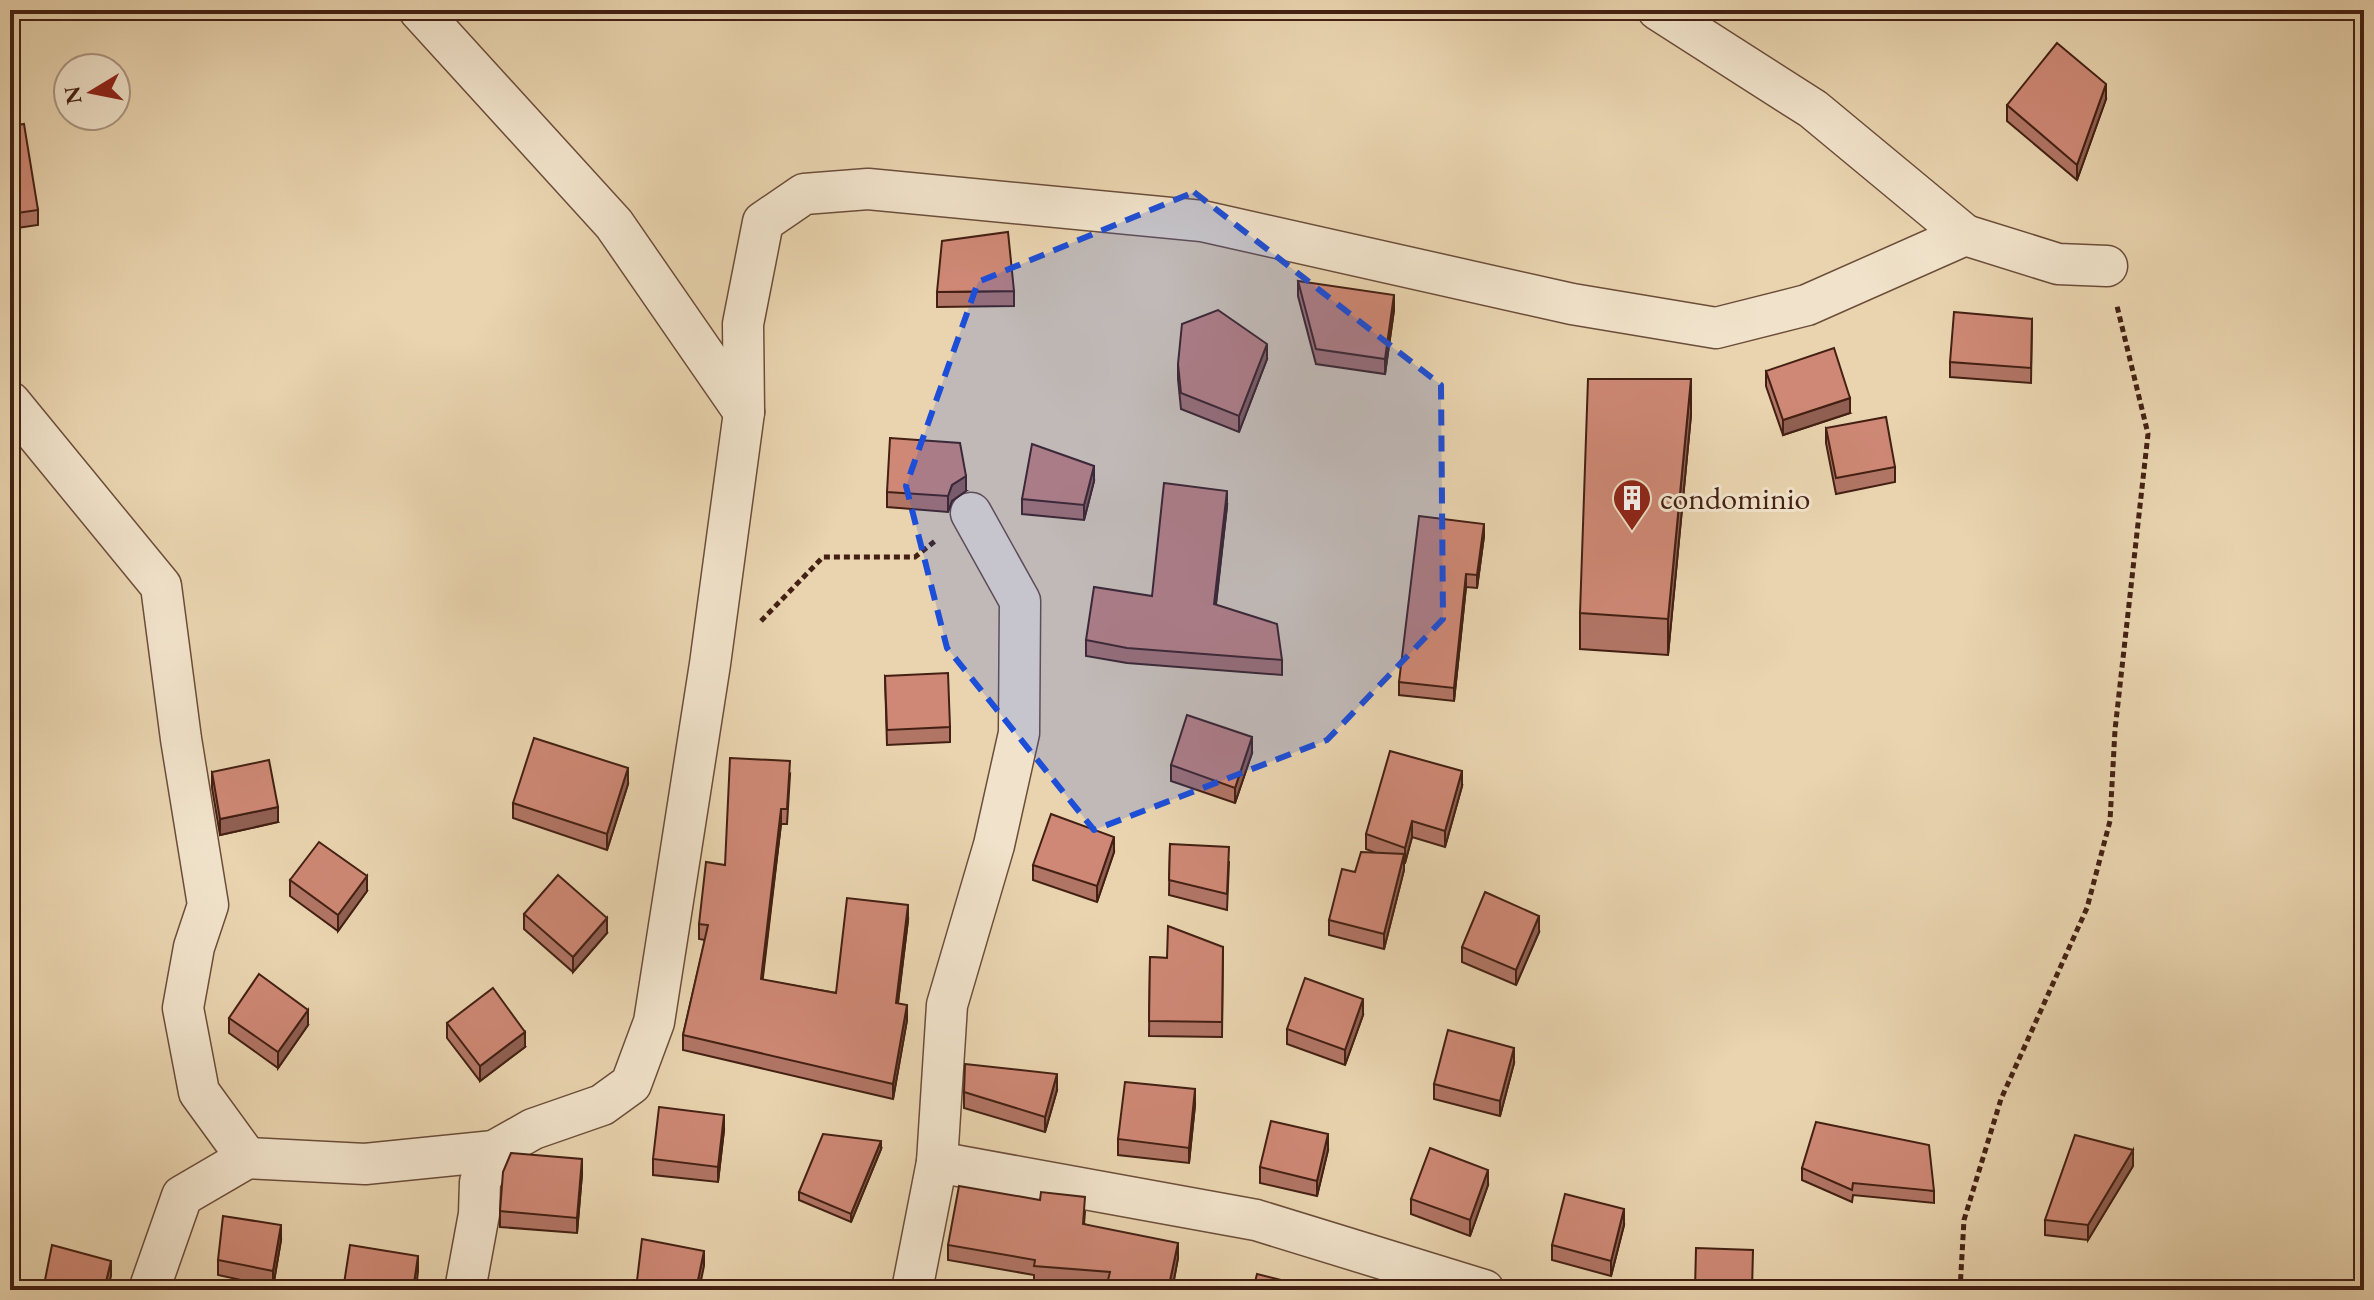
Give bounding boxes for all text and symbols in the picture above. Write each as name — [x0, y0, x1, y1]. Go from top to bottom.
north arrow — [52, 52, 132, 132]
text: N — [57, 84, 89, 107]
building icon: condominio — [1611, 477, 1653, 532]
place label: condominio — [1660, 477, 1810, 519]

